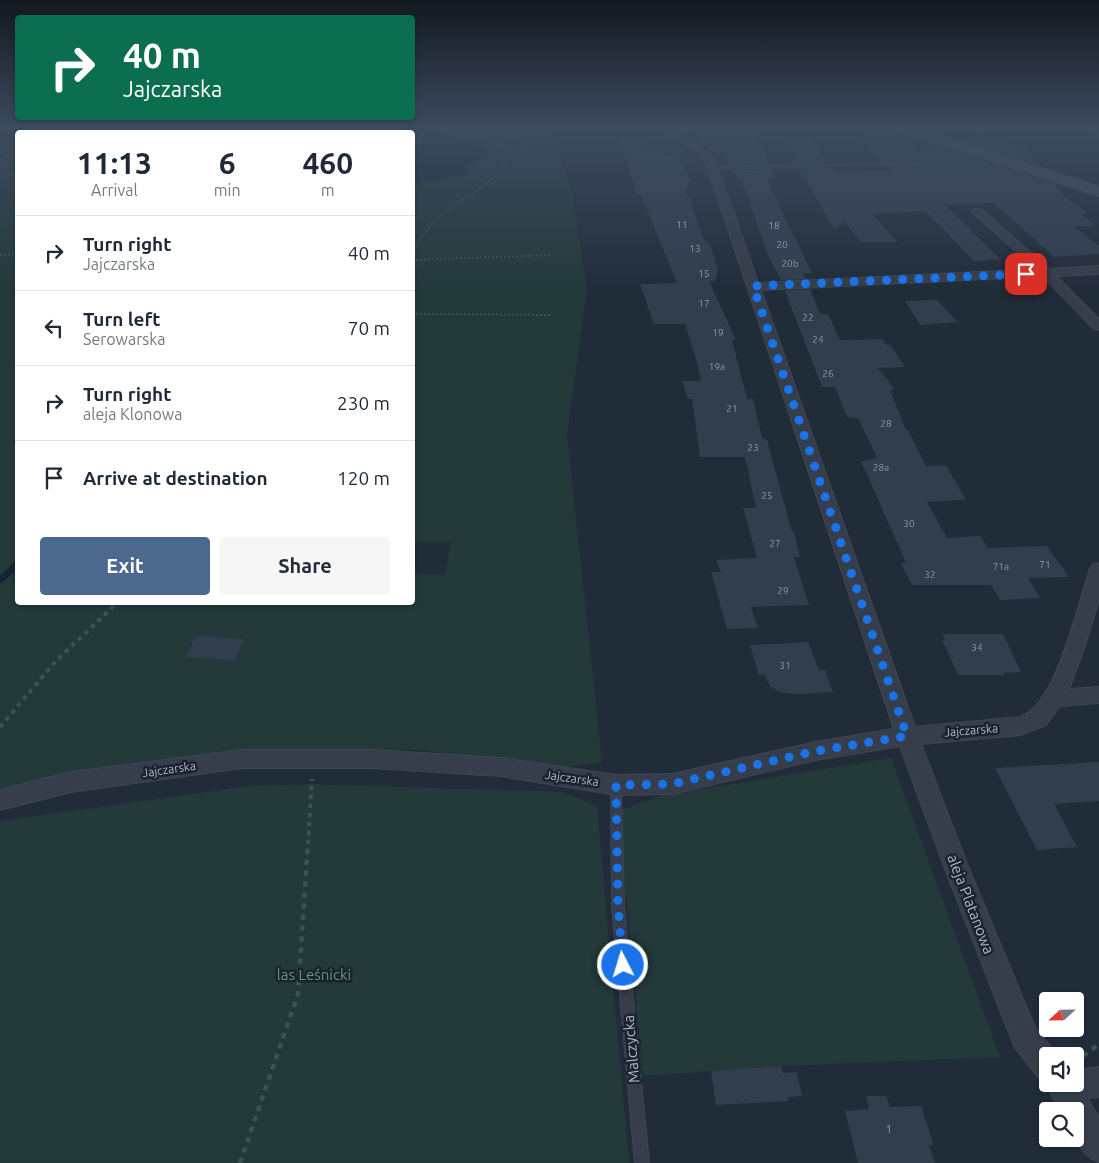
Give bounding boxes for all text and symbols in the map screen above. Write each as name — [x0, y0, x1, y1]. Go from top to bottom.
icon: right — [40, 35, 105, 100]
text: 40 m — [123, 35, 201, 75]
text: Jajczarska — [123, 76, 222, 101]
text: 11:13 — [77, 146, 152, 180]
text: 6 — [219, 146, 236, 180]
text: 460 — [302, 146, 353, 180]
text: Arrival — [91, 181, 138, 199]
text: min — [214, 181, 241, 199]
text: m — [321, 181, 335, 199]
house number: 11 — [676, 219, 688, 230]
house number: 18 — [768, 220, 780, 231]
text: Turn right — [83, 233, 171, 255]
icon: right — [40, 239, 68, 267]
house number: 20 — [776, 239, 788, 250]
text: 40 m — [348, 242, 390, 264]
house number: 13 — [689, 243, 701, 254]
pin — [1005, 253, 1047, 295]
text: Jajczarska — [83, 255, 155, 273]
house number: 20b — [781, 258, 799, 269]
icon: arrive — [1012, 260, 1040, 288]
house number: 15 — [698, 268, 710, 279]
house number: 17 — [698, 298, 710, 309]
text: Turn left — [83, 308, 161, 330]
house number: 22 — [802, 312, 814, 323]
icon: left — [40, 314, 68, 342]
text: 70 m — [348, 317, 390, 339]
house number: 19 — [712, 327, 724, 338]
text: Serowarska — [83, 330, 166, 348]
house number: 24 — [812, 334, 824, 345]
house number: 19a — [709, 361, 725, 372]
house number: 26 — [822, 368, 834, 379]
text: Turn right — [83, 383, 171, 405]
icon: right — [40, 389, 68, 417]
text: 230 m — [337, 392, 390, 414]
house number: 21 — [726, 403, 738, 414]
text: aleja Klonowa — [83, 405, 182, 423]
house number: 28 — [880, 418, 892, 429]
house number: 23 — [747, 442, 759, 453]
house number: 28a — [873, 462, 889, 473]
icon: arrive — [40, 464, 68, 492]
text: Arrive at destination — [83, 467, 268, 489]
text: 120 m — [337, 467, 390, 489]
house number: 25 — [761, 490, 773, 501]
house number: 30 — [903, 518, 915, 529]
button: Exit — [40, 537, 210, 595]
button: Share — [220, 537, 390, 595]
house number: 27 — [769, 538, 781, 549]
house number: 71 — [1039, 559, 1051, 570]
house number: 71a — [993, 561, 1009, 572]
house number: 32 — [924, 569, 936, 580]
house number: 29 — [777, 585, 789, 596]
house number: 34 — [971, 642, 983, 653]
house number: 31 — [779, 660, 791, 671]
street label: Jajczarska — [943, 721, 999, 739]
street label: Jajczarska — [141, 759, 197, 779]
street label: Jajczarska — [544, 768, 600, 788]
street label: aleja Platanowa — [944, 852, 998, 956]
position arrow — [596, 938, 648, 990]
park label: las Leśnicki — [277, 966, 351, 983]
north arrow — [1039, 992, 1084, 1038]
map controls — [1039, 992, 1084, 1147]
street label: Malczycka — [620, 1014, 642, 1084]
button: sound — [1039, 1047, 1084, 1092]
button: search — [1039, 1102, 1084, 1147]
house number: 1 — [886, 1122, 892, 1135]

